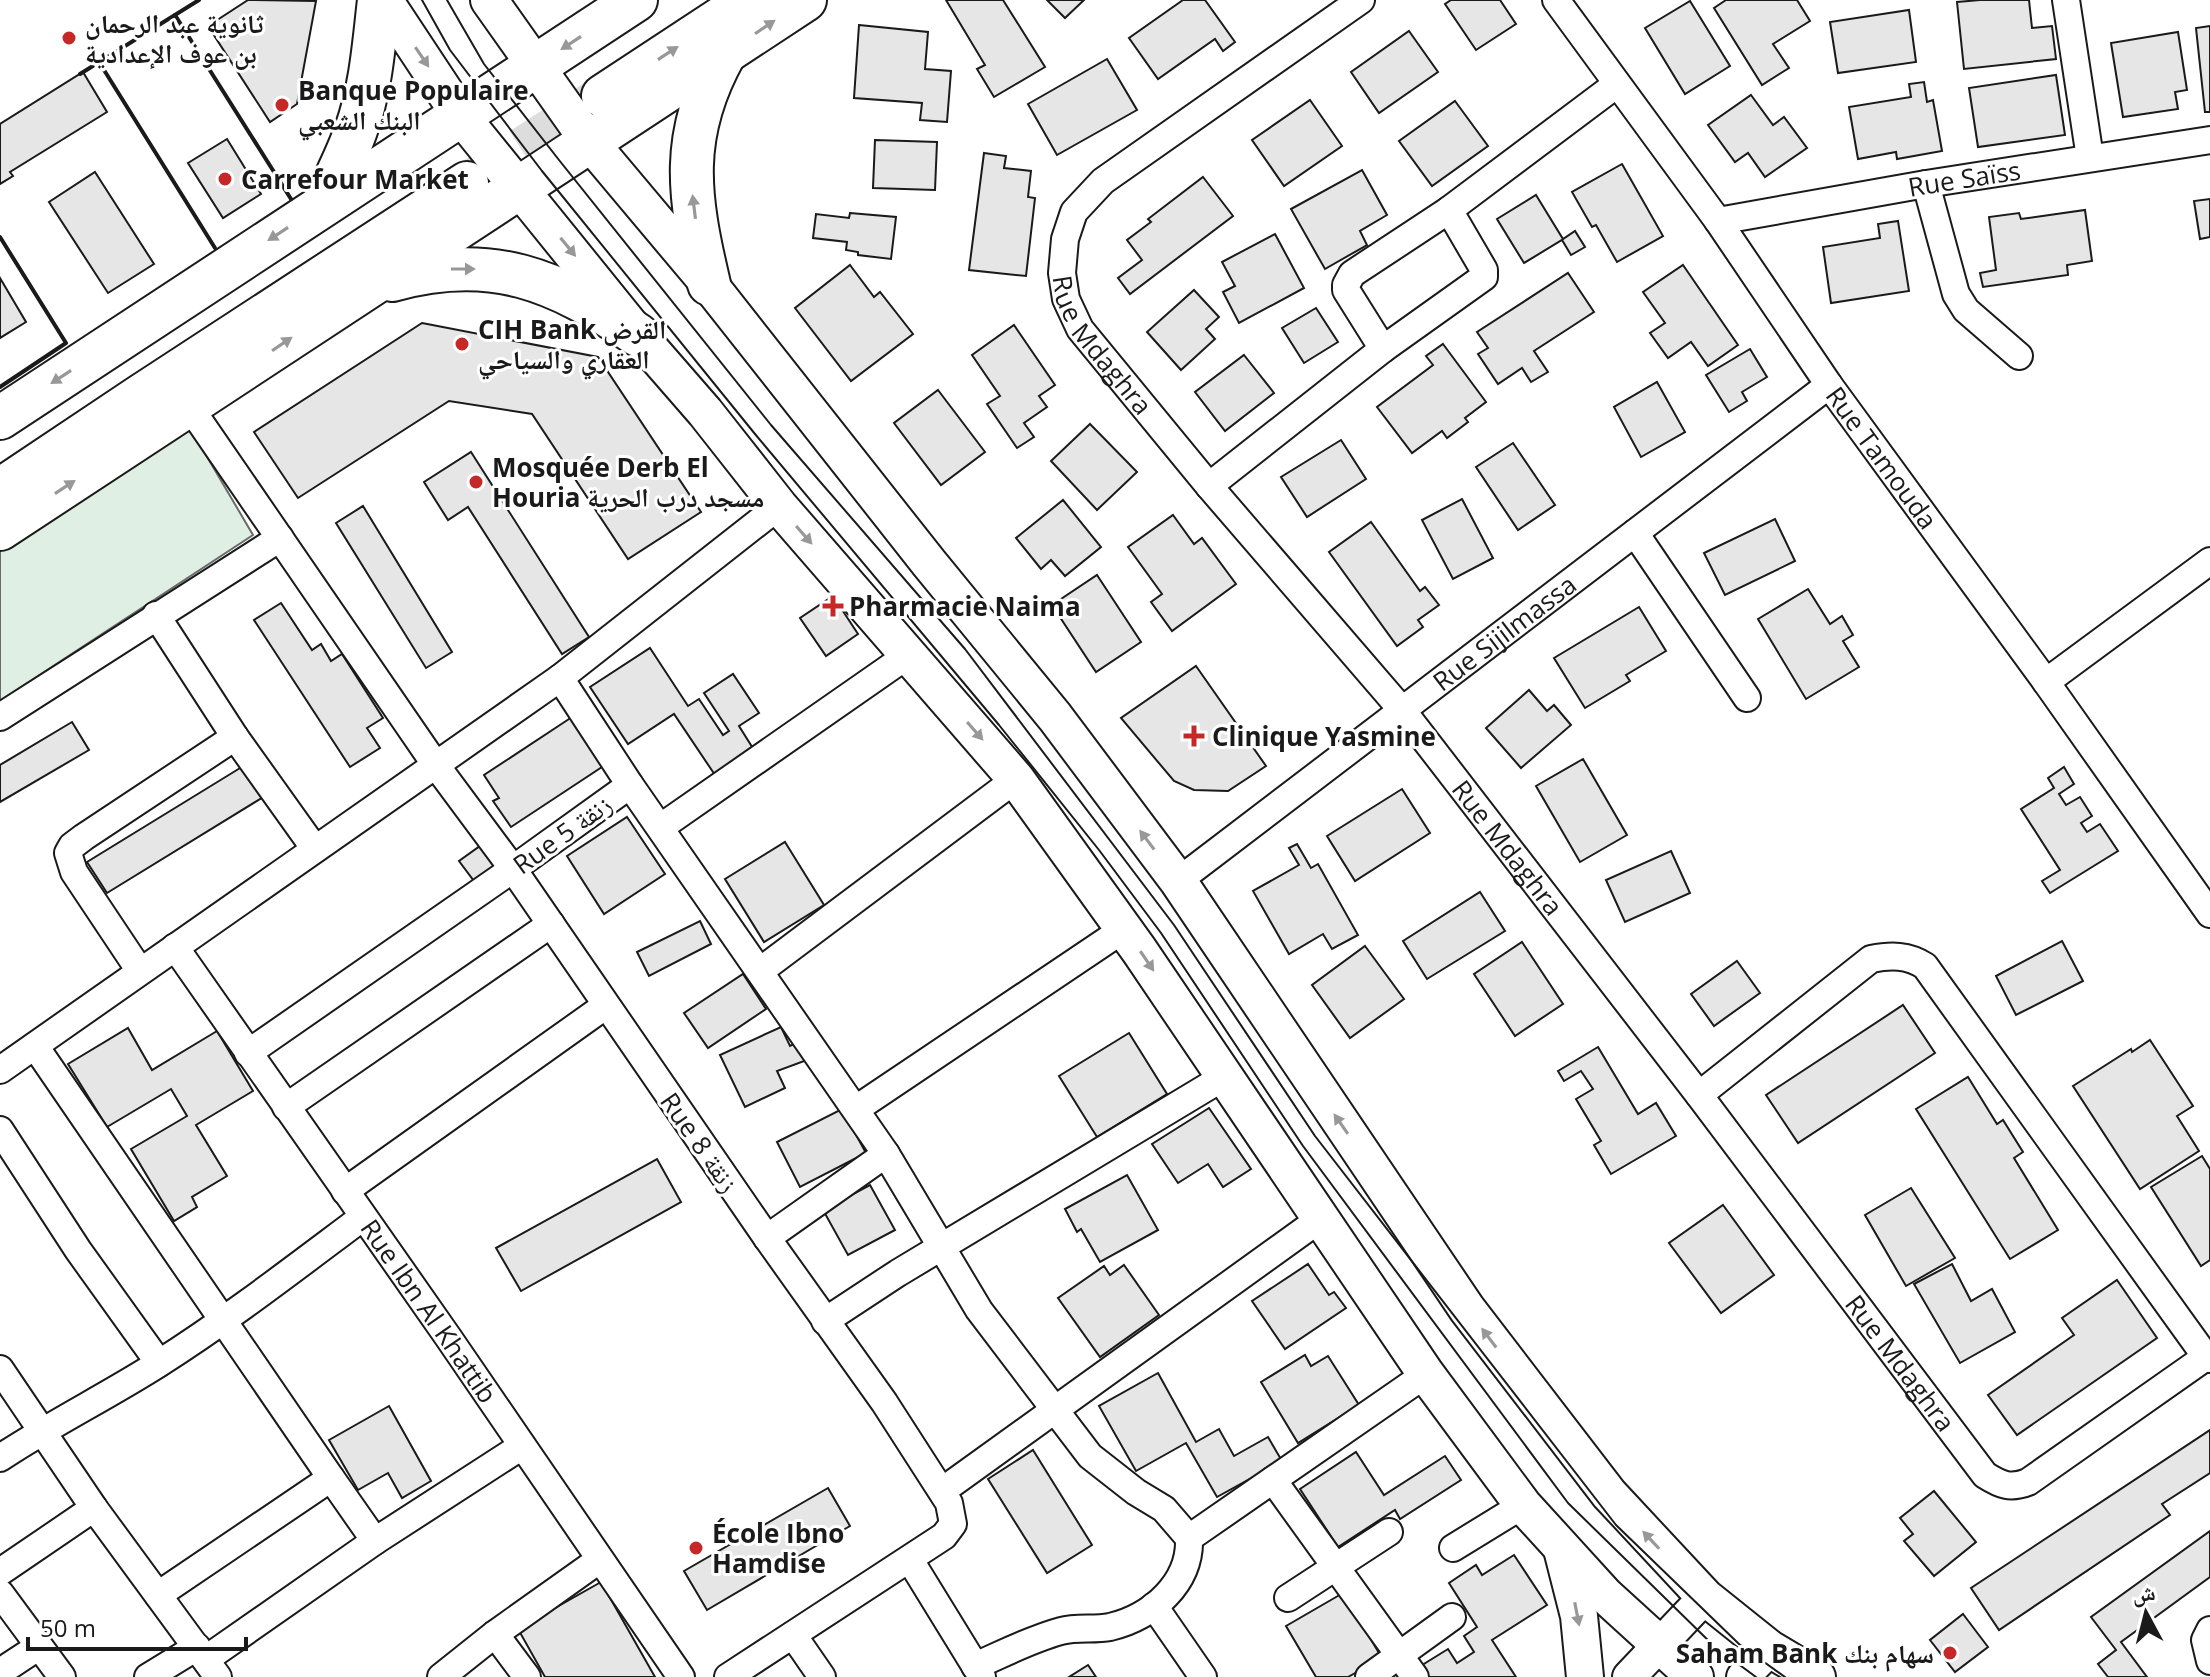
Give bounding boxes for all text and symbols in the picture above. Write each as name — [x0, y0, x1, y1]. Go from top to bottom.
place label: ثانوية عبد الرحمان بن عوف الإعدادية — [85, 5, 264, 71]
one-way arrow — [754, 19, 775, 34]
marker: ثانوية عبد الرحمان بن عوف الإعدادية — [60, 29, 78, 47]
one-way arrow — [560, 35, 582, 49]
one-way arrow — [657, 46, 679, 61]
one-way arrow — [414, 47, 429, 68]
place label: Banque Populaire البنك الشعبي — [298, 72, 529, 141]
marker: Banque Populaire البنك الشعبي — [273, 96, 291, 114]
street label: Rue Saïss — [1905, 152, 2023, 205]
place label: Carrefour Market — [241, 161, 469, 197]
marker: Carrefour Market — [216, 170, 234, 188]
one-way arrow — [687, 194, 700, 219]
one-way arrow — [267, 226, 288, 241]
one-way arrow — [560, 237, 576, 257]
one-way arrow — [451, 262, 476, 275]
street label: Rue Mdaghra — [1045, 273, 1161, 422]
place label: CIH Bank القرض العقاري والسياحي — [478, 311, 666, 380]
marker: CIH Bank القرض العقاري والسياحي — [453, 335, 471, 353]
one-way arrow — [272, 336, 293, 351]
one-way arrow — [50, 370, 71, 385]
street label: Rue Tamouda — [1818, 379, 1946, 536]
place label: Mosquée Derb El Houria مسجد درب الحرية — [492, 449, 764, 515]
marker: Mosquée Derb El Houria مسجد درب الحرية — [467, 473, 485, 491]
one-way arrow — [55, 479, 76, 494]
one-way arrow — [795, 525, 812, 545]
street label: Rue Sijilmassa — [1425, 566, 1583, 699]
place label: Pharmacie Naima — [849, 588, 1081, 624]
marker: Pharmacie Naima — [824, 597, 842, 615]
place label: Clinique Yasmine — [1212, 718, 1436, 754]
one-way arrow — [966, 720, 983, 740]
marker: Clinique Yasmine — [1183, 725, 1205, 747]
street label: Rue Mdaghra — [1444, 772, 1572, 923]
street label: Rue 5 زنقة — [505, 786, 619, 882]
one-way arrow — [1140, 830, 1156, 850]
one-way arrow — [1139, 951, 1154, 972]
street label: Rue 8 زنقة — [653, 1085, 747, 1199]
one-way arrow — [1334, 1113, 1349, 1134]
street label: Rue Ibn Al Khattib — [353, 1212, 506, 1410]
street label: Rue Mdaghra — [1837, 1287, 1964, 1439]
one-way arrow — [1482, 1327, 1498, 1348]
place label: École Ibno Hamdise — [712, 1515, 844, 1581]
one-way arrow — [1643, 1531, 1661, 1550]
marker: École Ibno Hamdise — [687, 1539, 705, 1557]
north arrow — [2106, 1573, 2186, 1653]
text: ش — [2130, 1576, 2157, 1608]
scale bar — [28, 1601, 246, 1651]
one-way arrow — [1572, 1601, 1584, 1626]
text: 50 m — [40, 1611, 96, 1644]
place label: Saham Bank سهام بنك — [1676, 1635, 1934, 1672]
marker: Saham Bank سهام بنك — [1941, 1644, 1959, 1662]

